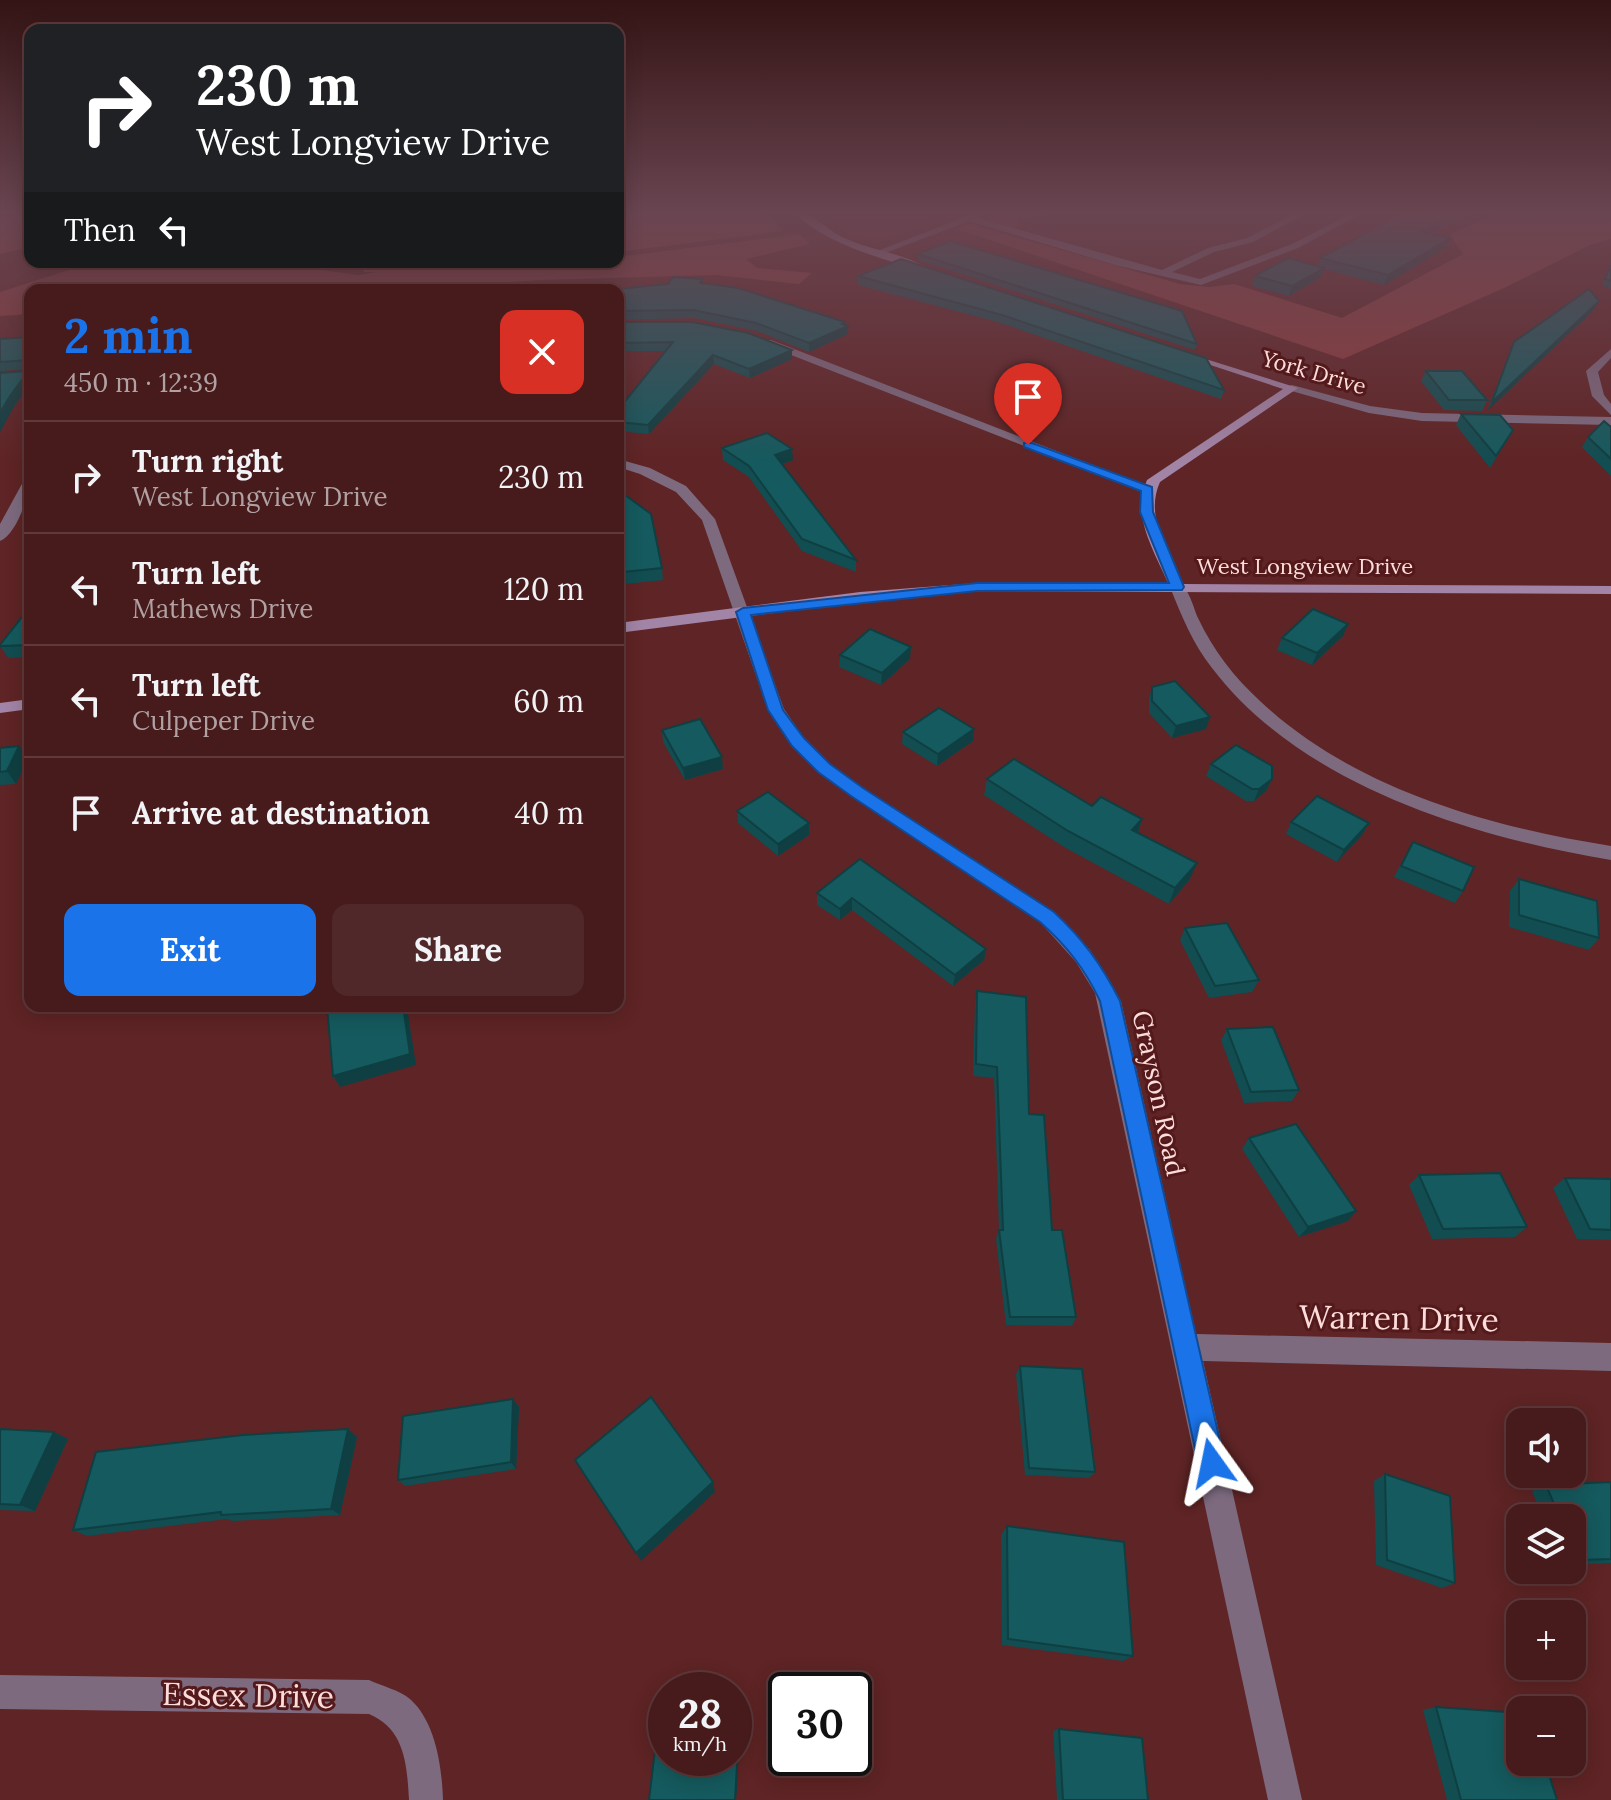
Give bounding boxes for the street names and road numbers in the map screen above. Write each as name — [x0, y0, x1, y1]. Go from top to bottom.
street label: York Drive — [1258, 343, 1370, 400]
street label: West Longview Drive — [1197, 552, 1413, 580]
street label: Grayson Road — [1125, 1007, 1193, 1179]
street label: Warren Drive — [1299, 1296, 1499, 1340]
street label: Essex Drive — [162, 1673, 334, 1717]

